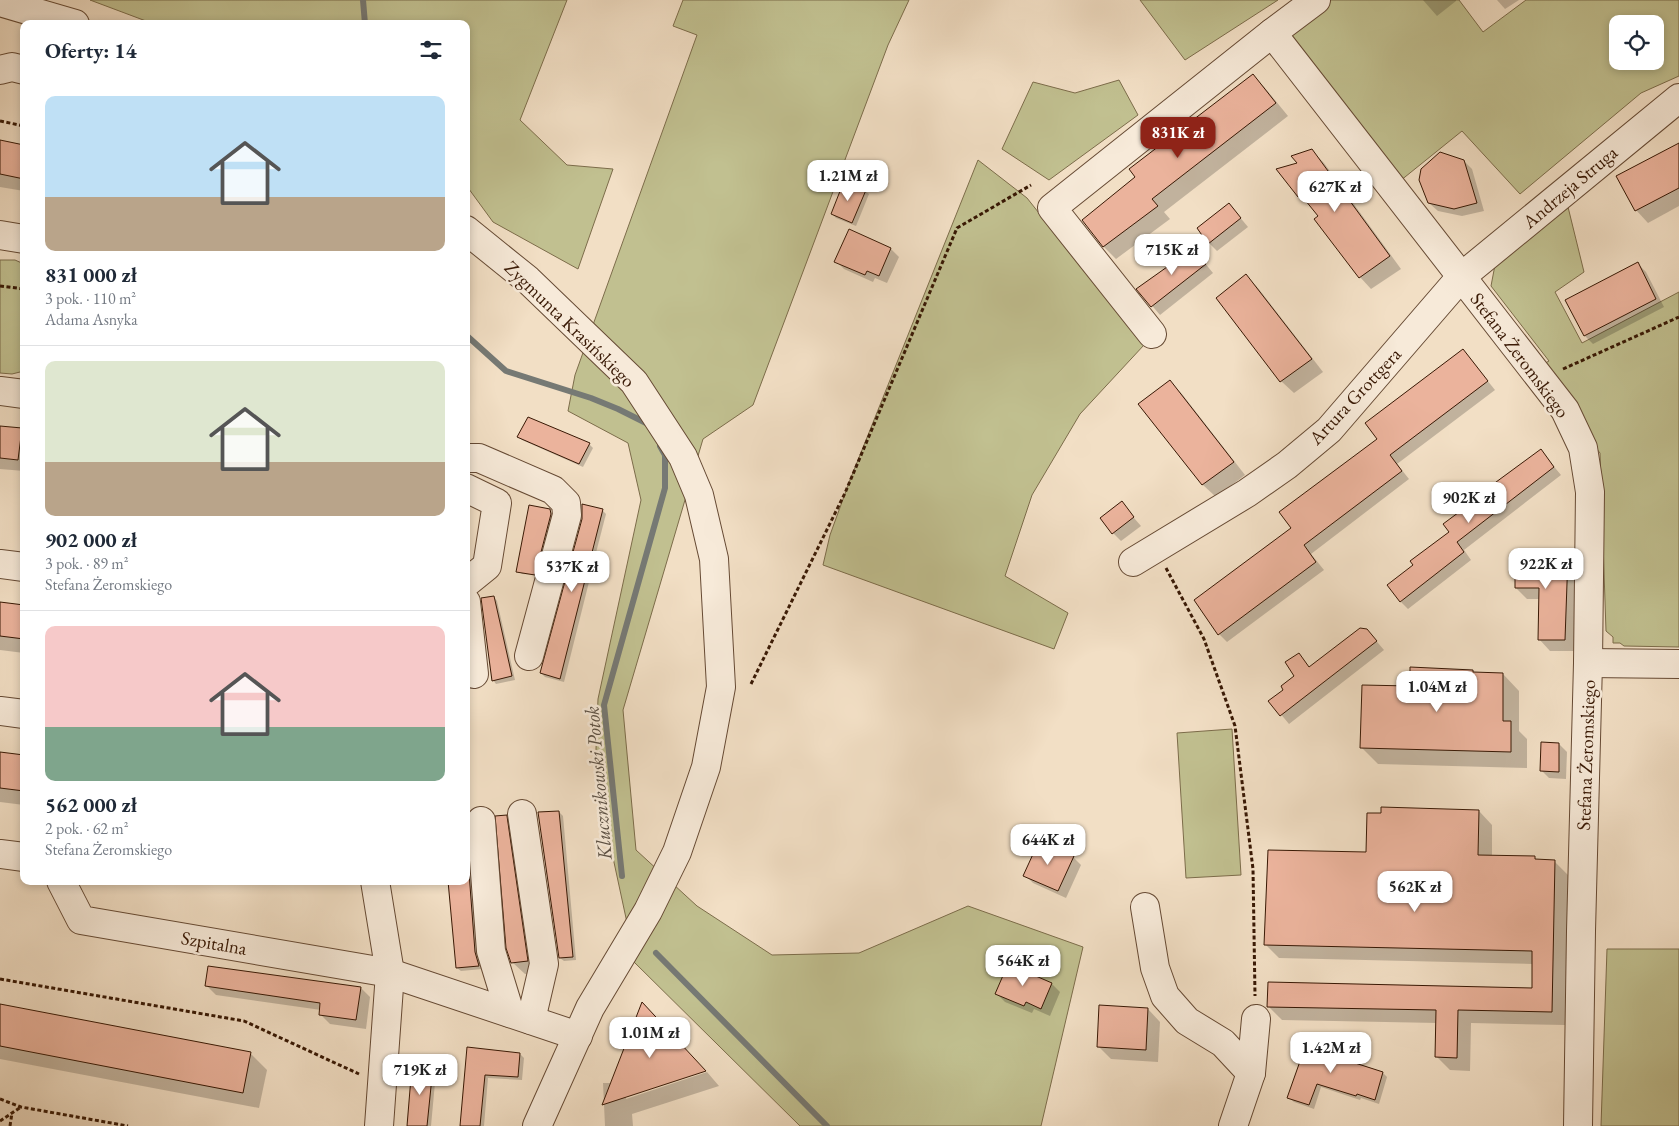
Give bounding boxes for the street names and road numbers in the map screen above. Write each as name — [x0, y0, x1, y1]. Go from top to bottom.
street label: Andrzeja Struga — [1517, 140, 1623, 235]
street label: Zygmunta Krasińskiego — [499, 255, 641, 393]
street label: Stefana Żeromskiego — [1465, 287, 1575, 423]
street label: Artura Grottgera — [1303, 342, 1407, 451]
street label: Stefana Żeromskiego — [1571, 679, 1601, 831]
street label: Szpitalna — [179, 925, 249, 961]

